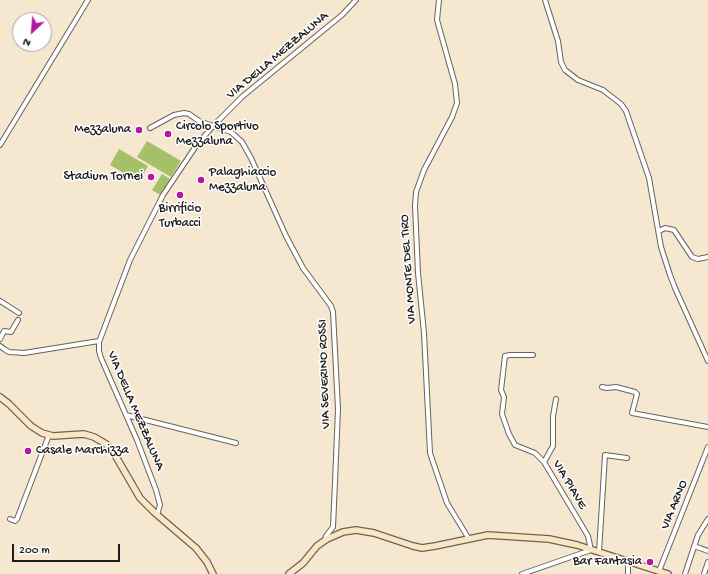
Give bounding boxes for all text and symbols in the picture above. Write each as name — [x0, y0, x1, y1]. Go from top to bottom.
street label: VIA DELLA MEZZALUNA — [224, 9, 332, 103]
north arrow — [12, 12, 52, 52]
text: N — [21, 35, 33, 49]
place label: Circolo Sportivo Mezzaluna — [176, 119, 259, 150]
place label: Mezzaluna — [74, 122, 131, 138]
marker: Mezzaluna — [134, 125, 144, 135]
marker: Circolo Sportivo Mezzaluna — [163, 129, 173, 139]
place label: Palaghiaccio Mezzaluna — [209, 165, 276, 196]
place label: Stadium Tornei — [64, 169, 143, 185]
marker: Stadium Tornei — [146, 172, 156, 182]
marker: Palaghiaccio Mezzaluna — [196, 175, 206, 185]
marker: Birrificio Turbacci — [175, 190, 185, 200]
place label: Birrificio Turbacci — [159, 201, 201, 232]
street label: VIA MONTE DEL TIRO — [397, 214, 421, 324]
street label: VIA SEVERINO ROSSI — [315, 319, 335, 429]
street label: VIA DELLA MEZZALUNA — [103, 349, 167, 473]
place label: Casale Marchizza — [36, 443, 129, 459]
marker: Casale Marchizza — [23, 446, 33, 456]
street label: VIA PIAVE — [548, 458, 590, 512]
street label: VIA ARNO — [658, 478, 692, 532]
scale bar — [14, 536, 122, 562]
text: 200 m — [19, 544, 50, 558]
place label: Bar Fantasia — [573, 554, 642, 570]
marker: Bar Fantasia — [645, 557, 655, 567]

